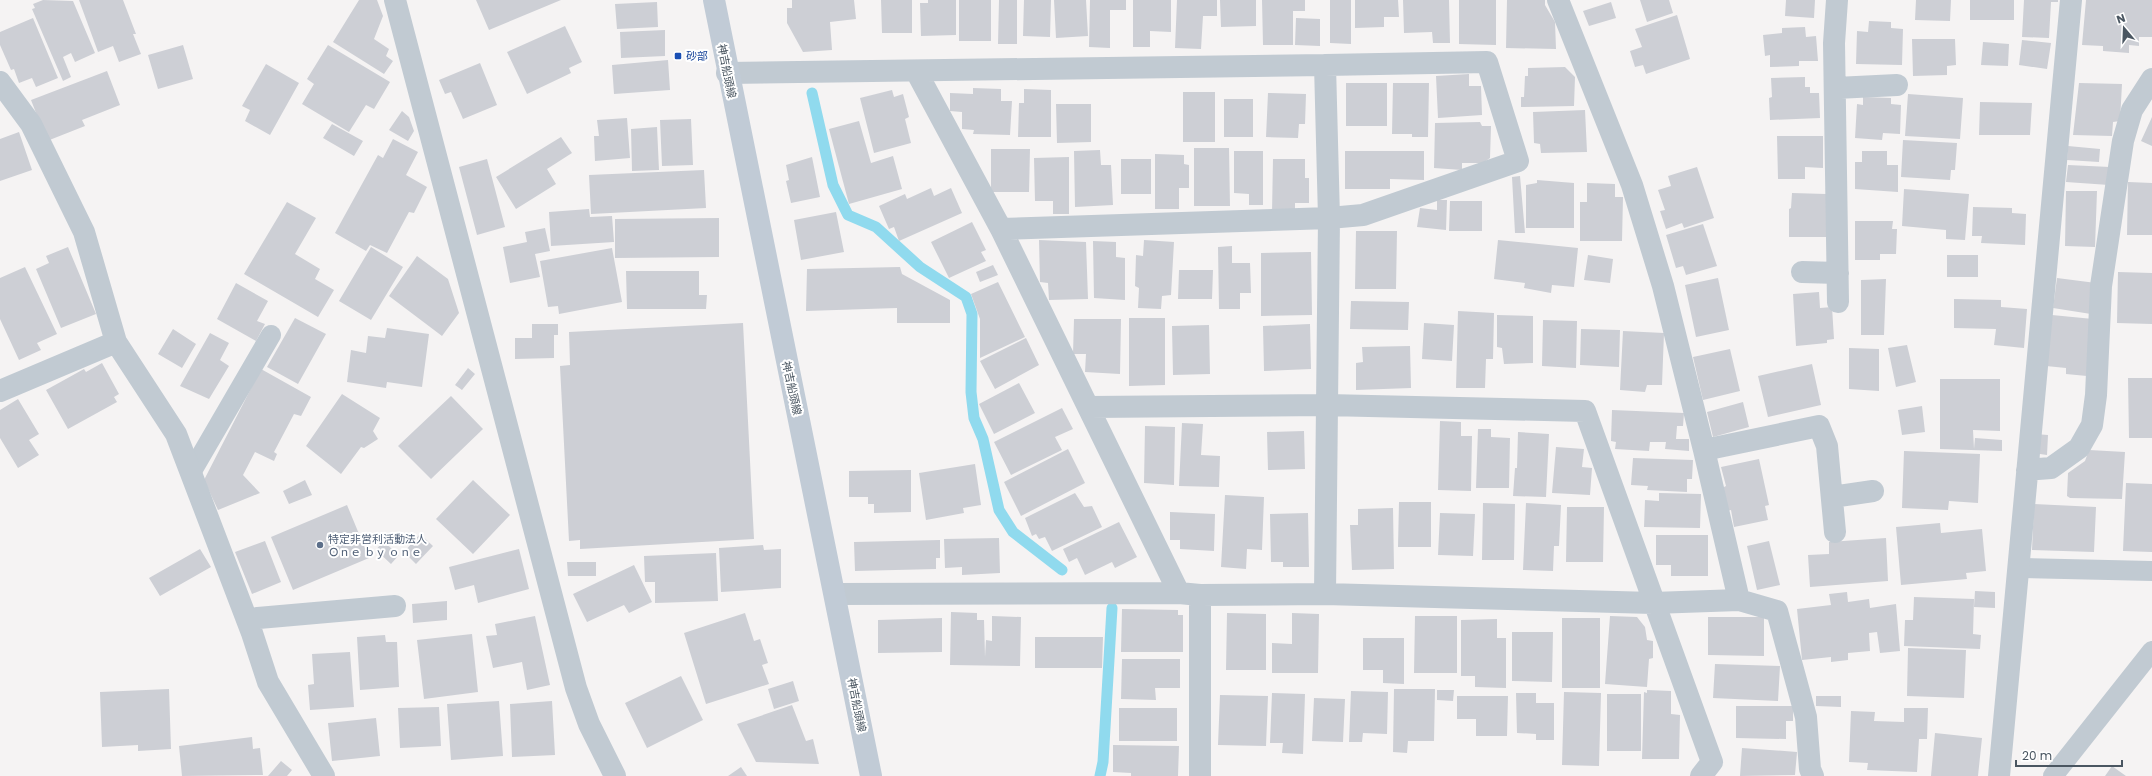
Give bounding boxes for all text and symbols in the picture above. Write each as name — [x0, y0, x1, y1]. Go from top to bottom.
north arrow — [2104, 8, 2144, 48]
text: N — [2114, 10, 2127, 27]
street label: 神吉船頭線 — [714, 42, 740, 100]
place label: 砂部 — [686, 48, 708, 64]
marker: 砂部 — [673, 51, 683, 61]
street label: 神吉船頭線 — [778, 359, 806, 417]
place label: 特定非営利活動法人 Ｏｎｅ ｂｙ ｏｎｅ — [328, 531, 427, 560]
marker: 特定非営利活動法人 Ｏｎｅ ｂｙ ｏｎｅ — [315, 540, 325, 550]
street label: 神吉船頭線 — [844, 676, 870, 734]
scale bar — [2016, 742, 2122, 768]
text: 20 m — [2022, 747, 2052, 764]

